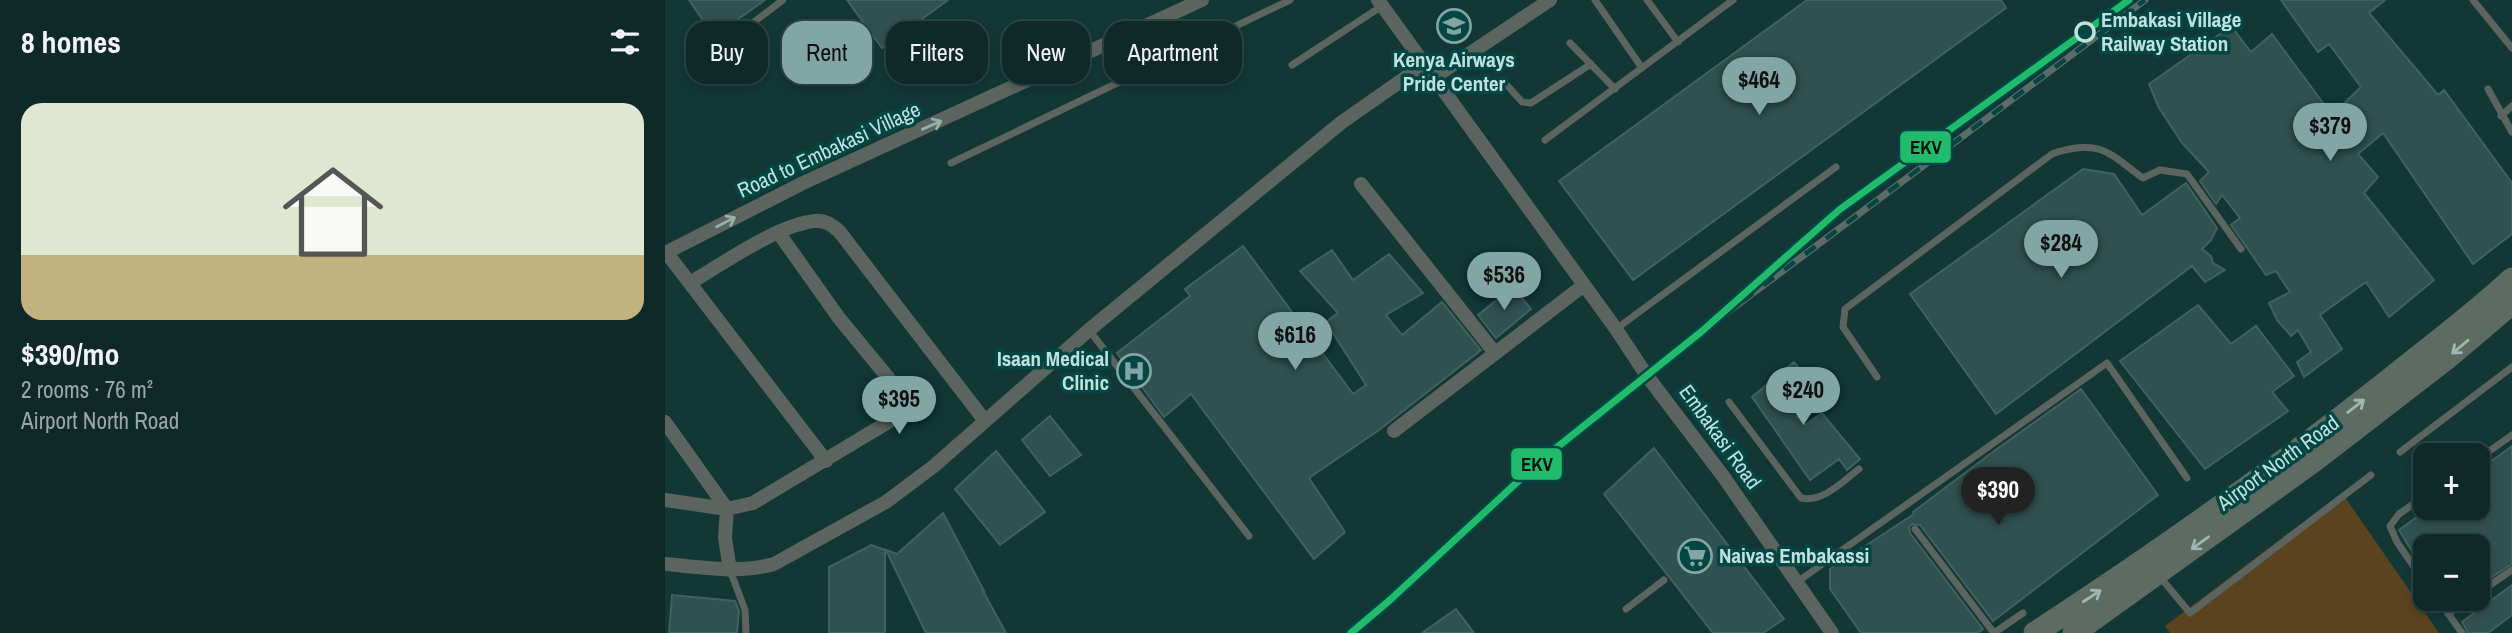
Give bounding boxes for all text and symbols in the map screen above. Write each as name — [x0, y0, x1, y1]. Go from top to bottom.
place label: Embakasi Village Railway Station — [2101, 5, 2241, 58]
school or university icon: Kenya Airways Pride Center — [1435, 7, 1473, 45]
chip: Buy — [686, 21, 768, 84]
chip: Rent — [782, 21, 872, 84]
chip: Filters — [886, 21, 988, 84]
chip: New — [1002, 21, 1090, 84]
chip: Apartment — [1104, 21, 1242, 84]
text: 8 homes — [21, 22, 121, 62]
marker: Embakasi Village Railway Station — [2075, 22, 2095, 42]
icon: filters — [606, 23, 644, 61]
place label: Kenya Airways Pride Center — [1393, 45, 1515, 98]
pin: $464 — [1718, 58, 1800, 117]
text: $464 — [1738, 64, 1780, 95]
street label: Road to Embakasi Village — [733, 94, 925, 205]
pin: $379 — [2289, 104, 2371, 163]
text: $379 — [2309, 110, 2351, 141]
one-way arrow — [920, 118, 942, 131]
line badge: EKV — [1899, 130, 1952, 164]
text: EKV — [1910, 134, 1943, 160]
icon: home — [270, 149, 396, 275]
one-way arrow — [715, 215, 736, 229]
pin: $284 — [2020, 220, 2102, 280]
text: $284 — [2040, 227, 2082, 258]
pin: $536 — [1463, 252, 1545, 312]
text: $536 — [1483, 259, 1525, 290]
pin: $616 — [1254, 312, 1336, 372]
text: $616 — [1274, 319, 1316, 350]
text: $390/mo — [21, 334, 119, 374]
one-way arrow — [2451, 339, 2469, 355]
place label: Isaan Medical Clinic — [997, 344, 1109, 397]
hospital icon: Isaan Medical Clinic — [1115, 352, 1153, 390]
pin: $240 — [1762, 368, 1844, 427]
text: 2 rooms · 76 m² — [21, 374, 153, 405]
text: $240 — [1782, 374, 1824, 405]
pin: $395 — [858, 376, 940, 436]
street label: Embakasi Road — [1673, 379, 1768, 495]
text: $395 — [878, 383, 920, 414]
one-way arrow — [2346, 399, 2365, 414]
text: Airport North Road — [21, 405, 179, 436]
street label: Airport North Road — [2210, 408, 2345, 517]
map controls — [2413, 443, 2490, 611]
button: + — [2413, 443, 2490, 520]
line badge: EKV — [1510, 447, 1563, 481]
text: EKV — [1521, 451, 1554, 477]
pin: $390 — [1957, 468, 2039, 527]
text: $390 — [1977, 474, 2019, 505]
button: − — [2413, 534, 2490, 611]
one-way arrow — [2191, 536, 2210, 550]
supermarket icon: Naivas Embakassi — [1676, 537, 1714, 575]
place label: Naivas Embakassi — [1719, 541, 1869, 570]
one-way arrow — [2081, 588, 2101, 602]

